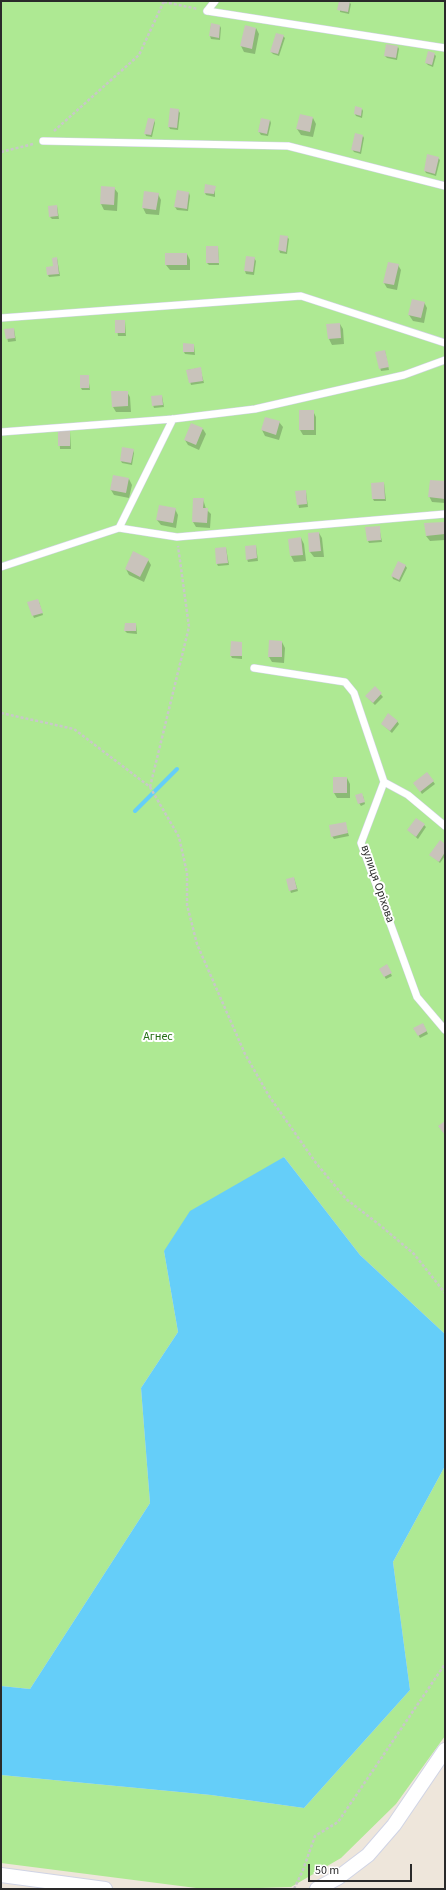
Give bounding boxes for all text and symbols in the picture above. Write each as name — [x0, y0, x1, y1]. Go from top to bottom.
street label: вулиця Оріхова — [357, 843, 397, 925]
park label: Агнес — [143, 1030, 173, 1044]
scale bar — [310, 1856, 414, 1882]
text: 50 m — [315, 1862, 339, 1879]

